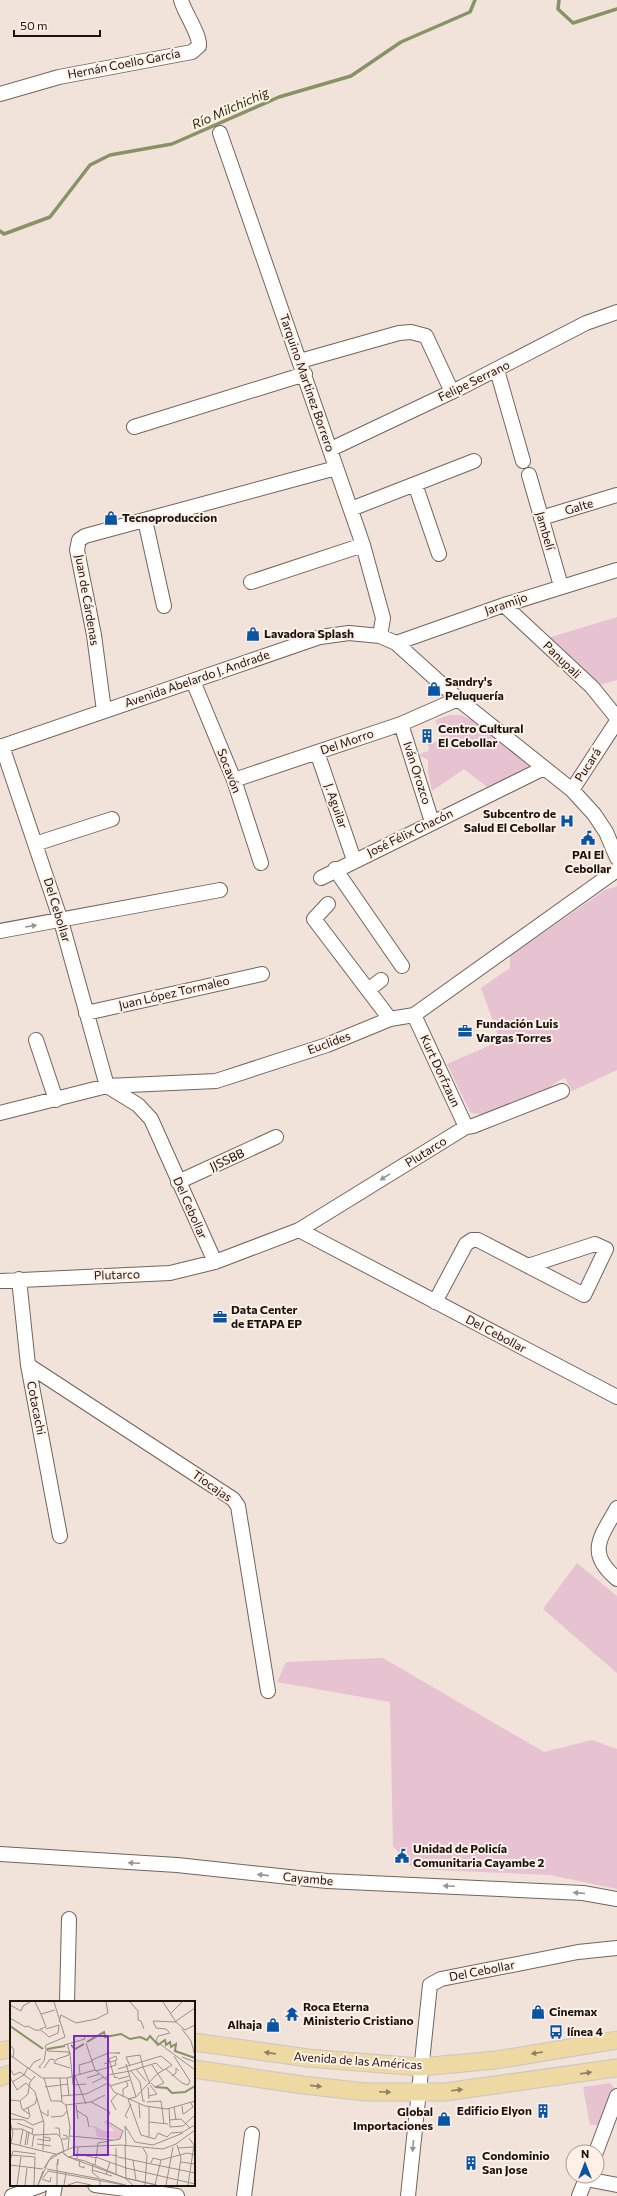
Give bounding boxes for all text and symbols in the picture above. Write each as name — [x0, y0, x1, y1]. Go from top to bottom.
scale bar — [14, 12, 100, 38]
text: 50 m — [20, 18, 48, 32]
street label: Hernán Coello García — [66, 45, 181, 81]
water label: Río Milchichig — [189, 83, 272, 132]
street label: Tarquino Martinez Borrero — [278, 312, 338, 453]
street label: Felipe Serrano — [435, 357, 512, 403]
street label: Galte — [563, 495, 595, 517]
shop icon: Tecnoproduccion — [103, 510, 119, 526]
place label: Tecnoproduccion — [122, 510, 217, 524]
street label: Jambelí — [533, 510, 558, 553]
street label: Juan de Cárdenas — [72, 553, 103, 647]
street label: Jaramijo — [482, 589, 529, 618]
shop icon: Lavadora Splash — [245, 626, 261, 642]
place label: Lavadora Splash — [264, 626, 354, 640]
street label: Panupali — [541, 638, 584, 681]
street label: Avenida Abelardo J. Andrade — [122, 647, 271, 710]
place label: Sandry's Peluquería — [445, 674, 504, 702]
shop icon: Sandry's Peluquería — [426, 681, 442, 697]
place label: Centro Cultural El Cebollar — [438, 721, 523, 749]
street label: Del Morro — [318, 725, 375, 757]
building icon: Centro Cultural El Cebollar — [419, 728, 435, 744]
street label: Iván Orozco — [401, 739, 435, 806]
street label: Pucará — [571, 745, 603, 784]
street label: Socavón — [215, 747, 245, 795]
street label: J. Aguilar — [322, 781, 351, 831]
street label: José Félix Chacón — [364, 805, 455, 860]
place label: Subcentro de Salud El Cebollar — [464, 806, 556, 834]
hospital icon: Subcentro de Salud El Cebollar — [559, 813, 575, 829]
public building icon: PAI El Cebollar — [580, 830, 596, 846]
place label: PAI El Cebollar — [565, 847, 611, 875]
street label: Del Cebollar — [42, 876, 74, 944]
one-way arrow — [24, 923, 37, 929]
street label: Juan López Tormaleo — [117, 972, 231, 1013]
place label: Fundación Luis Vargas Torres — [476, 1016, 559, 1044]
office icon: Fundación Luis Vargas Torres — [457, 1023, 473, 1039]
street label: Euclides — [305, 1028, 352, 1056]
street label: Kurt Dorfzaun — [418, 1032, 464, 1109]
street label: Plutarco — [402, 1133, 449, 1169]
street label: JJSSBB — [207, 1145, 247, 1174]
one-way arrow — [380, 1173, 390, 1181]
street label: Del Cebollar — [171, 1174, 211, 1241]
street label: Plutarco — [94, 1266, 140, 1282]
place label: Data Center de ETAPA EP — [231, 1302, 302, 1330]
office icon: Data Center de ETAPA EP — [212, 1309, 228, 1325]
street label: Del Cebollar — [464, 1311, 529, 1355]
street label: Cotacachi — [25, 1380, 49, 1436]
street label: Tiocajas — [190, 1467, 235, 1504]
place label: Unidad de Policía Comunitaria Cayambe 2 — [413, 1841, 545, 1869]
public building icon: Unidad de Policía Comunitaria Cayambe 2 — [394, 1848, 410, 1864]
one-way arrow — [127, 1860, 140, 1866]
street label: Cayambe — [282, 1869, 334, 1887]
one-way arrow — [257, 1871, 269, 1878]
one-way arrow — [442, 1883, 455, 1889]
one-way arrow — [573, 1889, 585, 1896]
street label: Del Cebollar — [448, 1957, 516, 1983]
place label: Roca Eterna Ministerio Cristiano — [303, 1999, 414, 2027]
inset map — [10, 2001, 195, 2186]
shop icon: Cinemax — [530, 2004, 546, 2020]
place label: Cinemax — [549, 2004, 598, 2018]
temple icon: Roca Eterna Ministerio Cristiano — [284, 2006, 300, 2022]
place label: Alhaja — [227, 2017, 262, 2031]
shop icon: Alhaja — [265, 2017, 281, 2033]
bus stop icon: línea 4 — [548, 2024, 564, 2040]
place label: línea 4 — [567, 2024, 603, 2038]
street label: Avenida de las Américas — [293, 2049, 423, 2071]
one-way arrow — [264, 2050, 276, 2056]
one-way arrow — [531, 2050, 543, 2056]
one-way arrow — [580, 2070, 592, 2076]
one-way arrow — [310, 2083, 322, 2090]
one-way arrow — [451, 2087, 463, 2093]
one-way arrow — [379, 2089, 391, 2096]
place label: Edificio Elyon — [457, 2103, 532, 2117]
building icon: Edificio Elyon — [535, 2103, 551, 2119]
place label: Global Importaciones — [353, 2104, 433, 2132]
shop icon: Global Importaciones — [436, 2111, 452, 2127]
one-way arrow — [410, 2140, 416, 2152]
north arrow — [565, 2144, 605, 2184]
text: N — [581, 2147, 589, 2160]
place label: Condominio San Jose — [482, 2148, 550, 2177]
building icon: Condominio San Jose — [463, 2155, 479, 2171]

